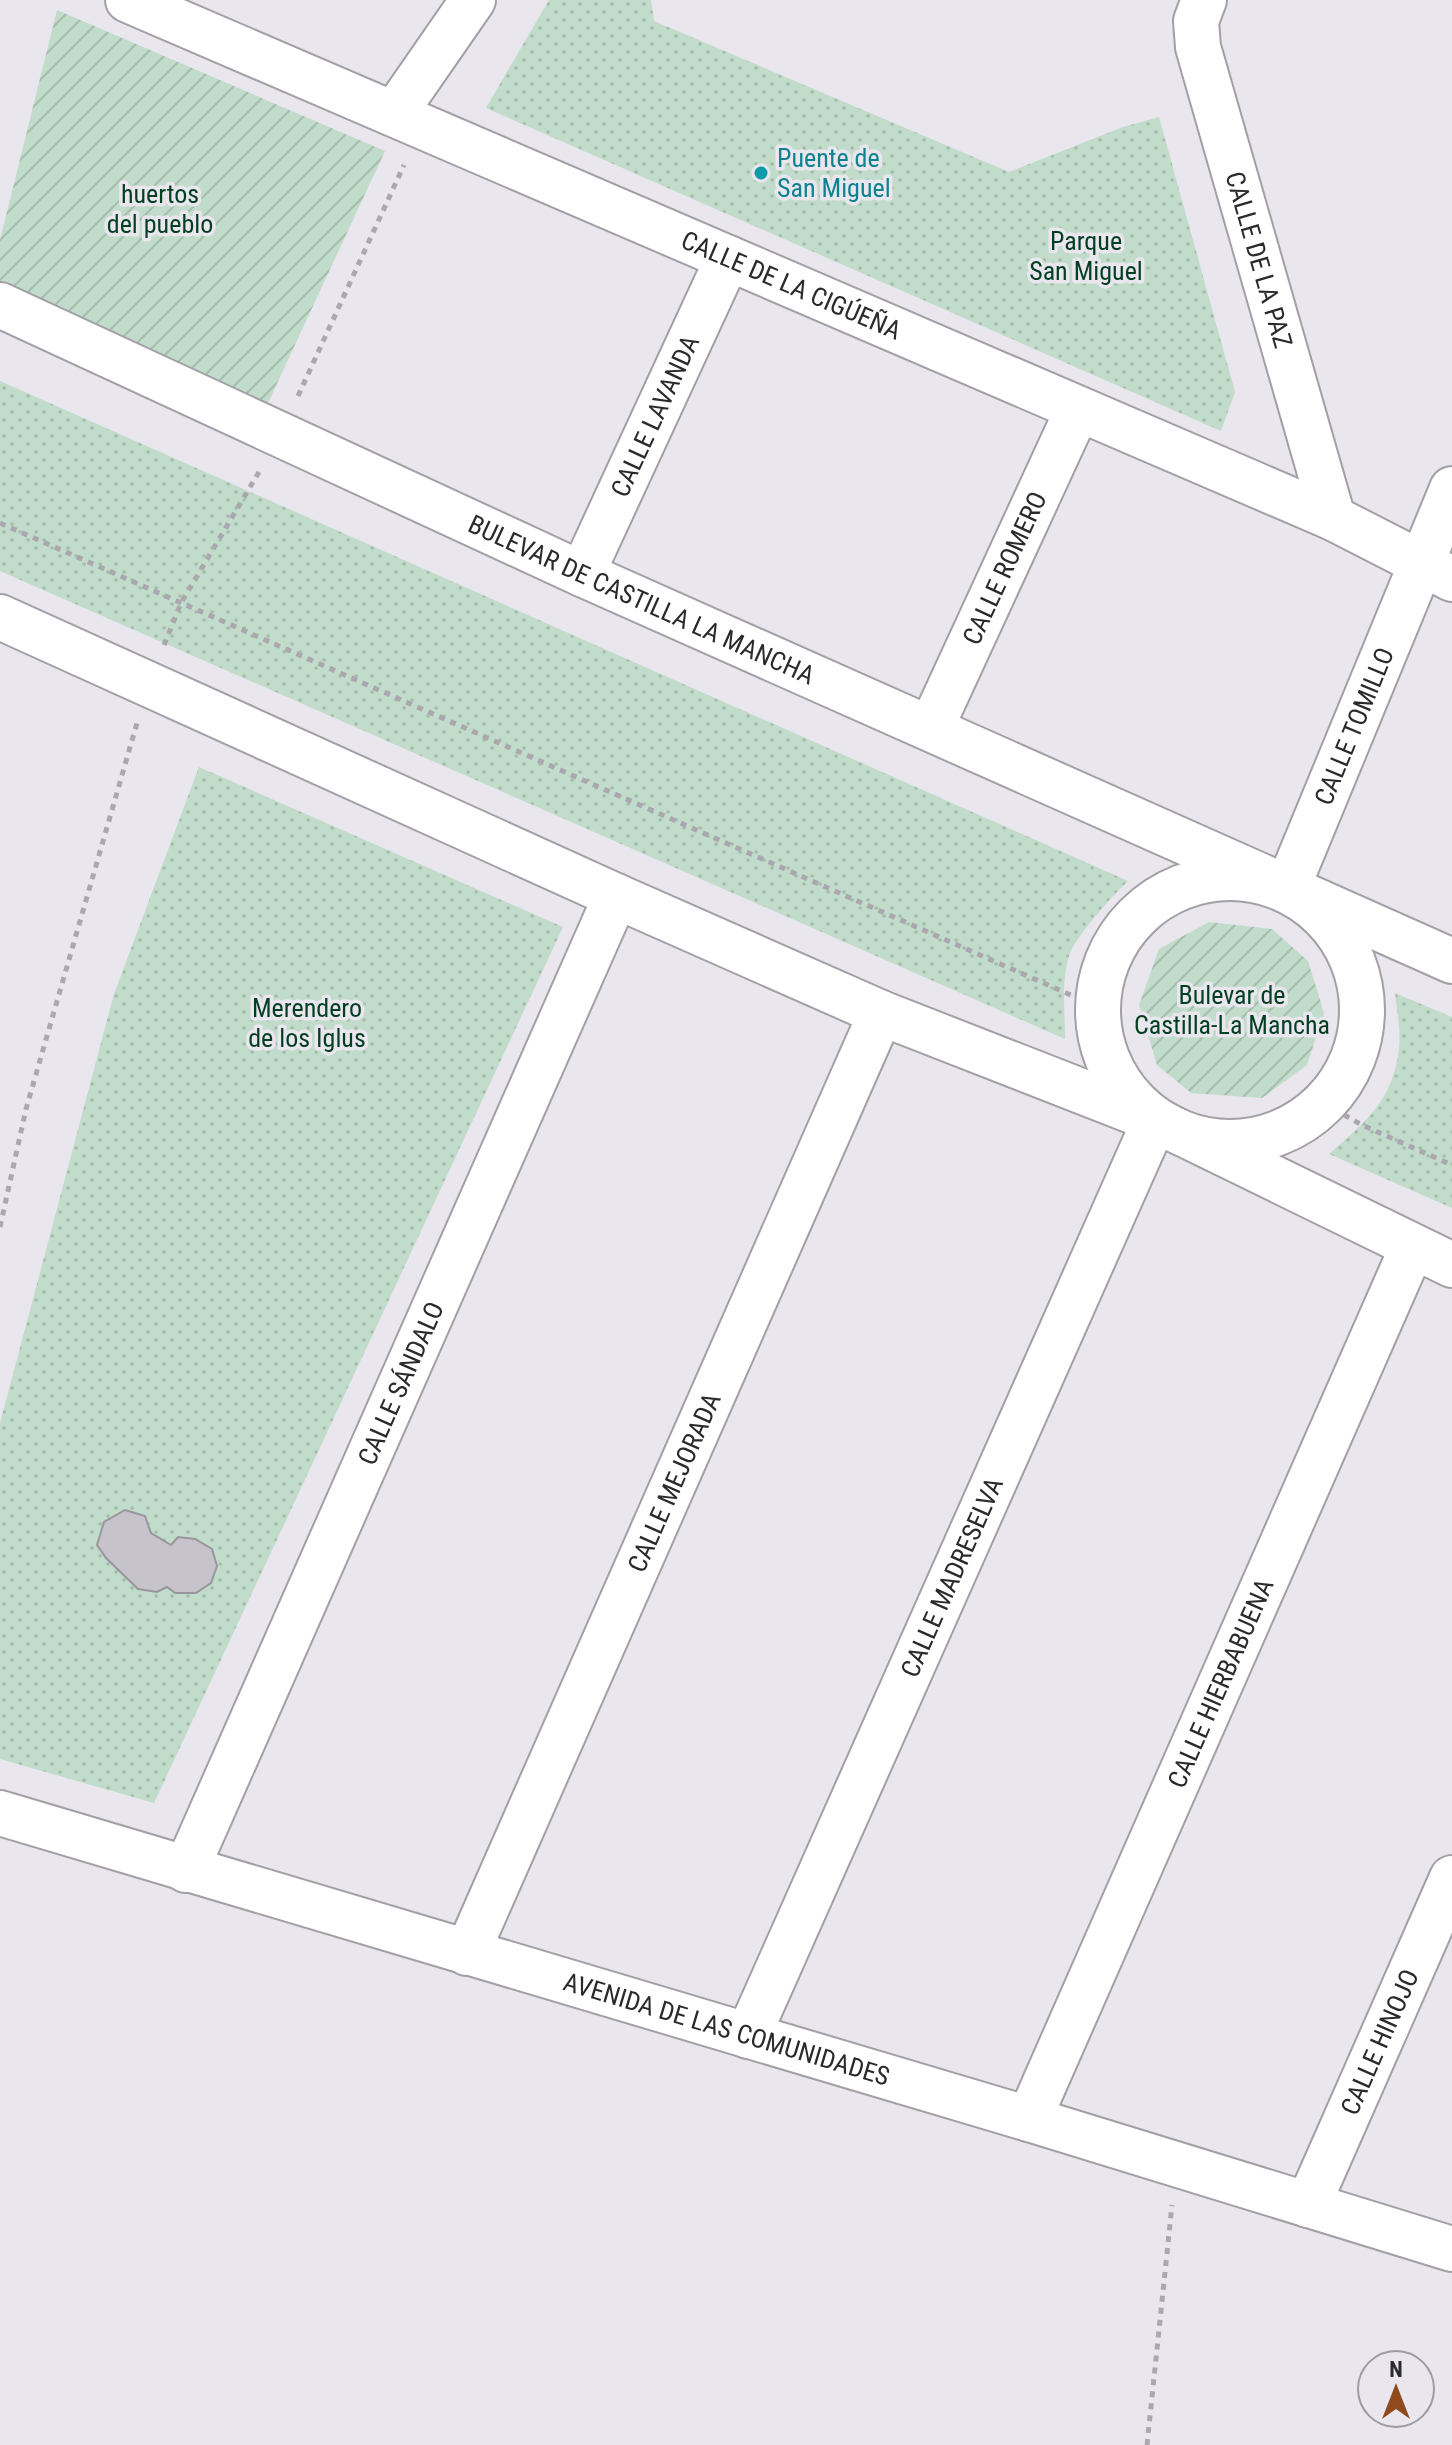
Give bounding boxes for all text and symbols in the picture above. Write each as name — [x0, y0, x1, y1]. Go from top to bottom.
place label: Puente de San Miguel — [777, 143, 891, 203]
marker: Puente de San Miguel — [752, 164, 770, 182]
street label: CALLE DE LA PAZ — [1220, 168, 1299, 351]
park label: huertos del pueblo — [107, 179, 213, 239]
street label: CALLE DE LA CIGÚEÑA — [677, 225, 906, 346]
park label: Parque San Miguel — [1029, 226, 1143, 286]
street label: CALLE LAVANDA — [605, 331, 705, 501]
street label: CALLE ROMERO — [957, 487, 1053, 649]
street label: BULEVAR DE CASTILLA LA MANCHA — [464, 509, 819, 691]
street label: CALLE TOMILLO — [1308, 643, 1400, 809]
park label: Bulevar de Castilla-La Mancha — [1134, 980, 1330, 1040]
park label: Merendero de los Iglus — [248, 993, 366, 1053]
street label: CALLE SÁNDALO — [352, 1297, 450, 1469]
street label: CALLE MEJORADA — [622, 1388, 727, 1577]
street label: CALLE MADRESELVA — [894, 1473, 1009, 1682]
street label: CALLE HIERBABUENA — [1162, 1574, 1280, 1792]
street label: CALLE HINOJO — [1335, 1965, 1425, 2120]
street label: AVENIDA DE LAS COMUNIDADES — [560, 1966, 893, 2092]
north arrow — [1356, 2349, 1436, 2429]
text: N — [1389, 2357, 1403, 2382]

